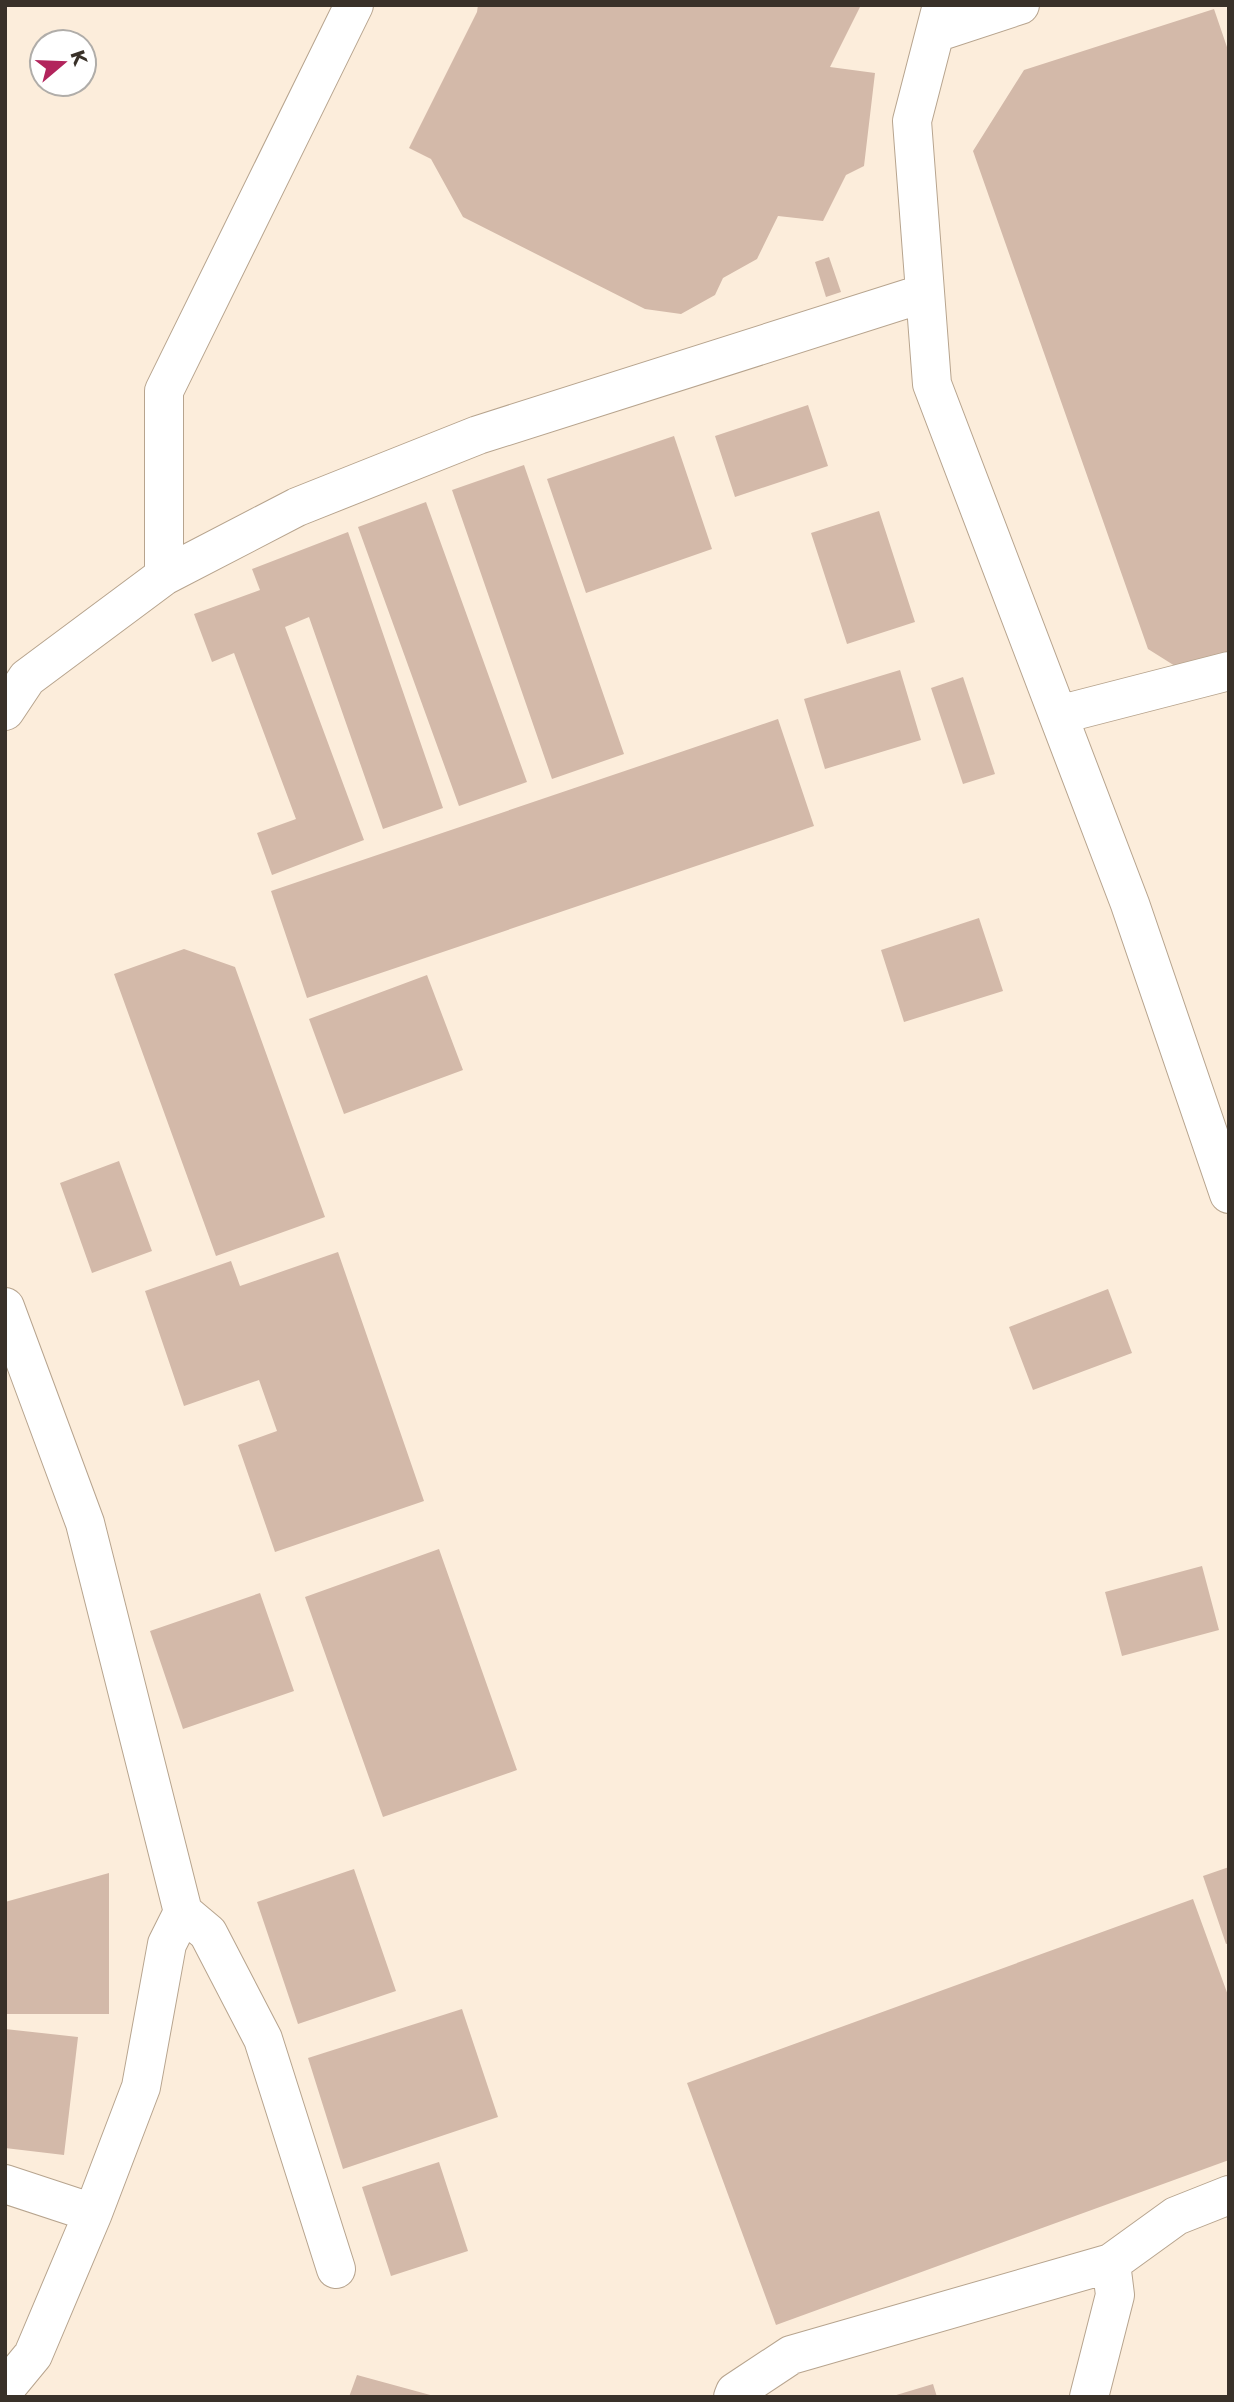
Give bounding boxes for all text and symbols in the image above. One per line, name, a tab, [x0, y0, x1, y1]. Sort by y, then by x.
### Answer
north arrow	[28, 28, 98, 98]
text: K	[66, 47, 92, 69]

